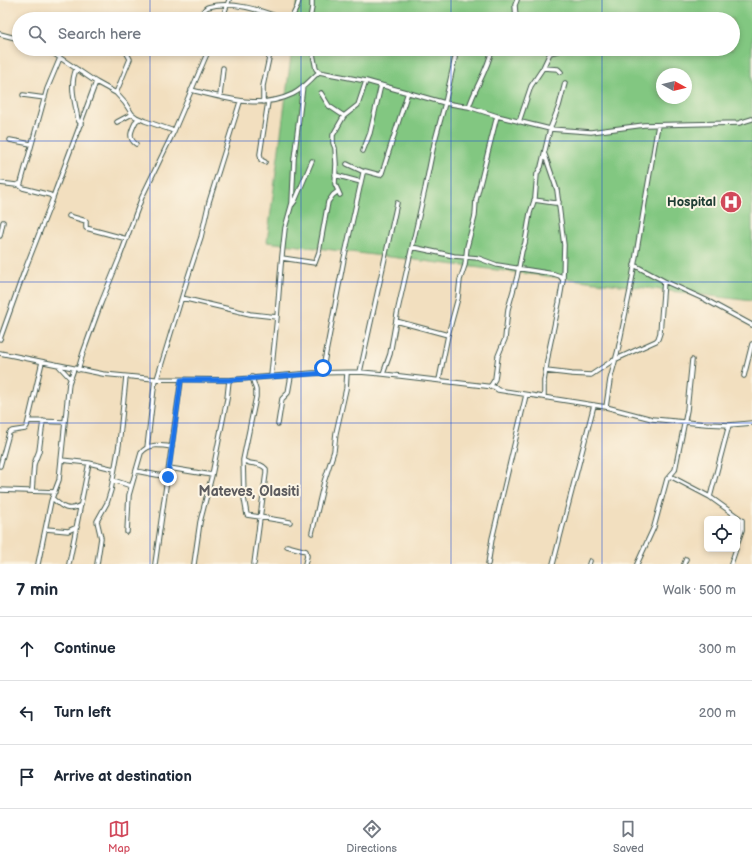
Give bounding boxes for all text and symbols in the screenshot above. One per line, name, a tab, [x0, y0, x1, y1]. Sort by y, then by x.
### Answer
search box	[12, 12, 740, 56]
icon: search	[26, 23, 48, 45]
text: Search here	[58, 25, 141, 44]
north arrow	[656, 68, 692, 104]
hospital icon: Hospital	[718, 189, 744, 215]
place label: Hospital	[667, 194, 716, 210]
route start	[314, 359, 332, 377]
route end	[159, 468, 177, 486]
district label: Mateves, Olasiti	[199, 483, 299, 500]
map controls	[704, 516, 740, 552]
button: locate	[704, 516, 740, 552]
text: 7 min	[16, 580, 58, 600]
text: Walk · 500 m	[663, 582, 736, 598]
icon: ahead	[16, 638, 38, 660]
text: Continue	[54, 639, 116, 658]
text: 300 m	[698, 641, 736, 657]
icon: left	[16, 702, 38, 724]
text: Turn left	[54, 703, 111, 722]
text: 200 m	[699, 705, 736, 721]
icon: arrive	[16, 766, 38, 788]
text: Arrive at destination	[54, 767, 192, 786]
tab: Map	[108, 818, 130, 855]
tab: Directions	[346, 818, 397, 855]
tab: Saved	[613, 818, 644, 855]

